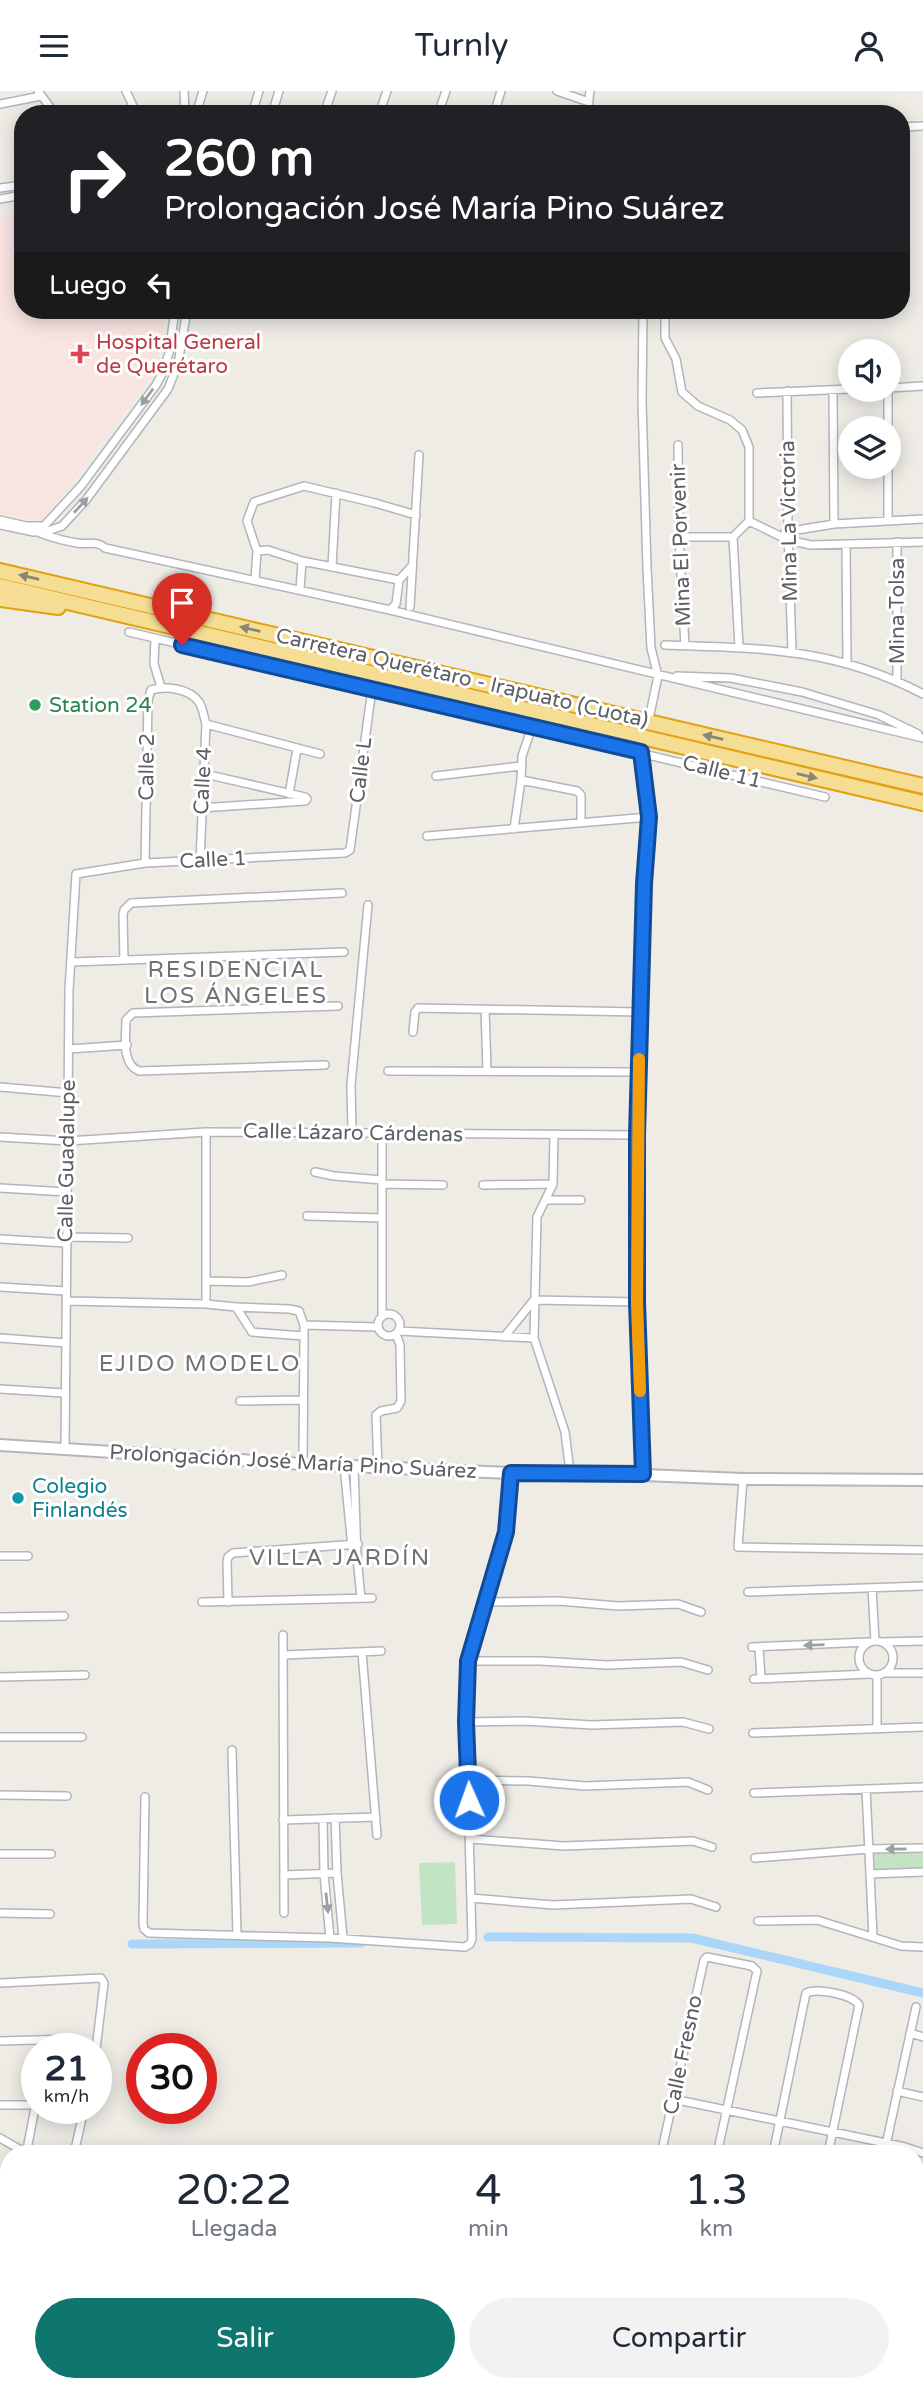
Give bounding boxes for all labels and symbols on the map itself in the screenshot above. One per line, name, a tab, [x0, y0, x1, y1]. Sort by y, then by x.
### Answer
place label: Hospital General de Querétaro	[96, 330, 261, 379]
marker: Hospital General de Querétaro	[70, 344, 90, 364]
one-way arrow	[140, 387, 155, 405]
street label: Mina La Victoria	[775, 440, 803, 602]
street label: Mina El Porvenir	[666, 463, 696, 627]
one-way arrow	[73, 496, 89, 514]
street label: Mina Tolsa	[885, 558, 910, 664]
one-way arrow	[18, 571, 40, 582]
pin	[152, 573, 212, 645]
one-way arrow	[239, 623, 261, 634]
street label: Carretera Querétaro - Irapuato (Cuota)	[273, 623, 651, 733]
place label: Station 24	[49, 693, 152, 718]
marker: Station 24	[27, 697, 43, 713]
one-way arrow	[702, 731, 724, 742]
street label: Calle 2	[134, 733, 160, 801]
street label: Calle L	[345, 736, 377, 804]
street label: Calle 4	[189, 747, 217, 815]
street label: Calle 11	[680, 750, 764, 794]
one-way arrow	[796, 771, 818, 782]
street label: Calle 1	[179, 846, 247, 874]
district label: RESIDENCIAL LOS ÁNGELES	[144, 956, 328, 1010]
street label: Calle Guadalupe	[53, 1079, 81, 1243]
street label: Calle Lázaro Cárdenas	[243, 1119, 463, 1147]
district label: EJIDO MODELO	[99, 1350, 301, 1378]
street label: Prolongación José María Pino Suárez	[109, 1440, 477, 1484]
place label: Colegio Finlandés	[32, 1474, 128, 1523]
marker: Colegio Finlandés	[10, 1490, 26, 1506]
district label: VILLA JARDÍN	[249, 1544, 431, 1572]
one-way arrow	[802, 1639, 824, 1650]
position arrow	[432, 1763, 506, 1837]
one-way arrow	[885, 1843, 907, 1855]
one-way arrow	[321, 1892, 332, 1914]
street label: Calle Fresno	[658, 1993, 708, 2117]
speed limit sign: 30	[126, 2033, 217, 2124]

